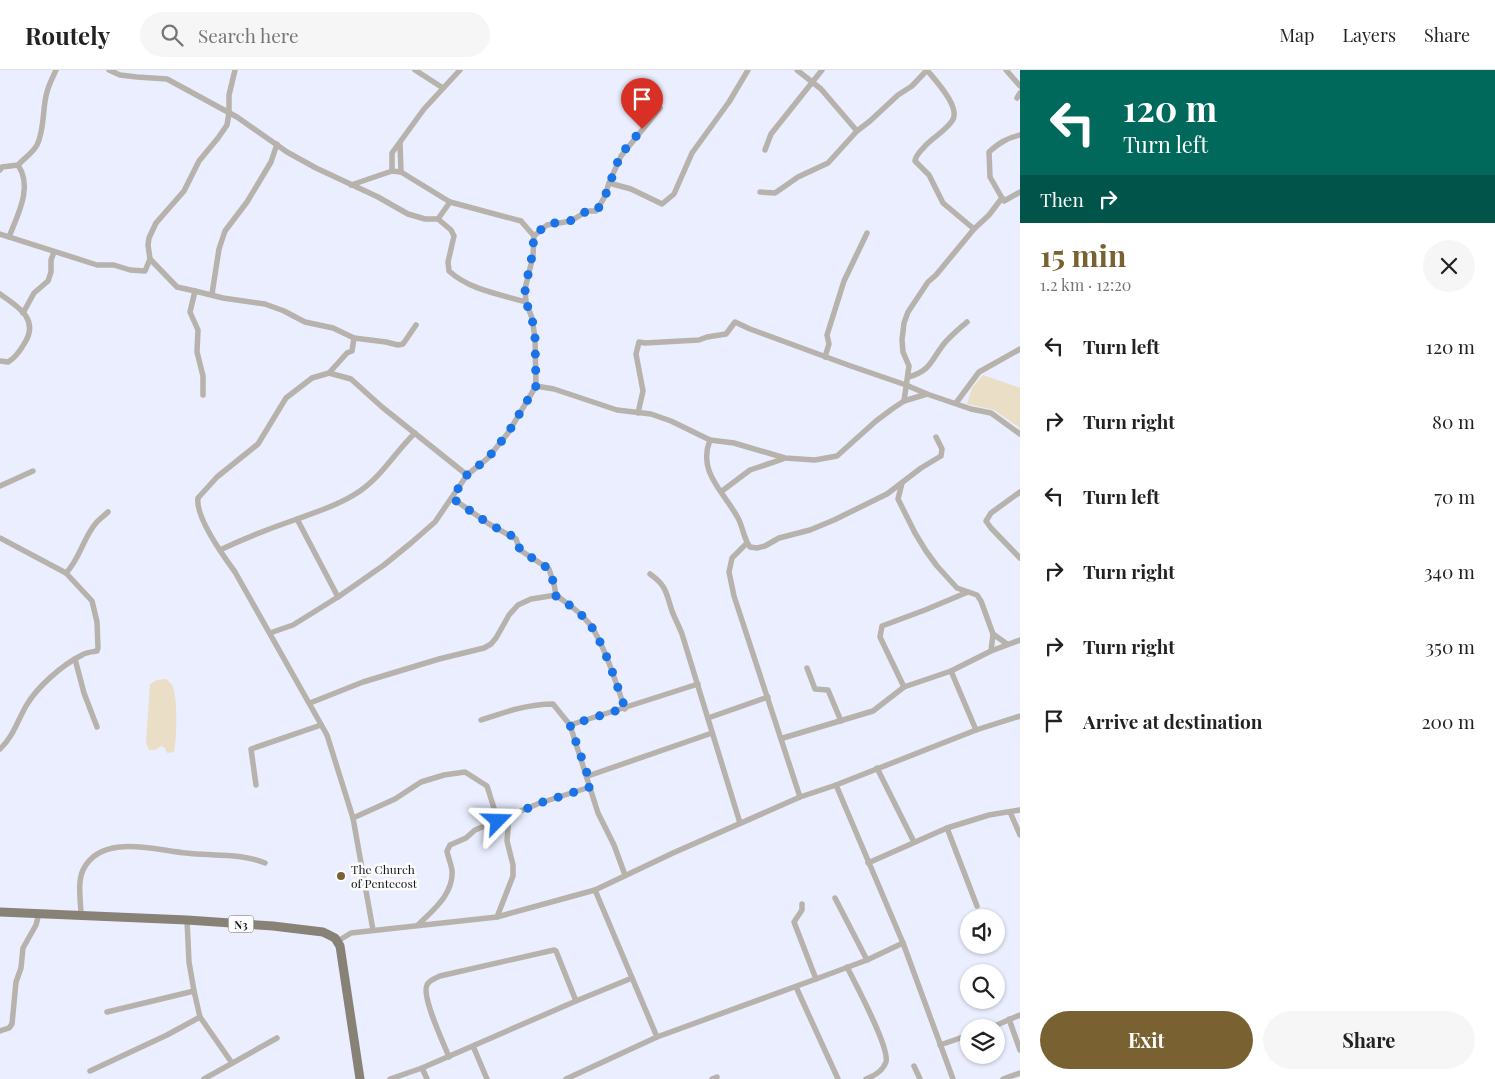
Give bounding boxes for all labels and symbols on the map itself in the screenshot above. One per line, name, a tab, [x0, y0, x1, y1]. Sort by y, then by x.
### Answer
pin	[621, 78, 663, 129]
position arrow	[471, 794, 523, 846]
place label: The Church of Pentecost	[351, 861, 418, 891]
marker: The Church of Pentecost	[335, 870, 347, 882]
road number: N3	[228, 916, 254, 932]

